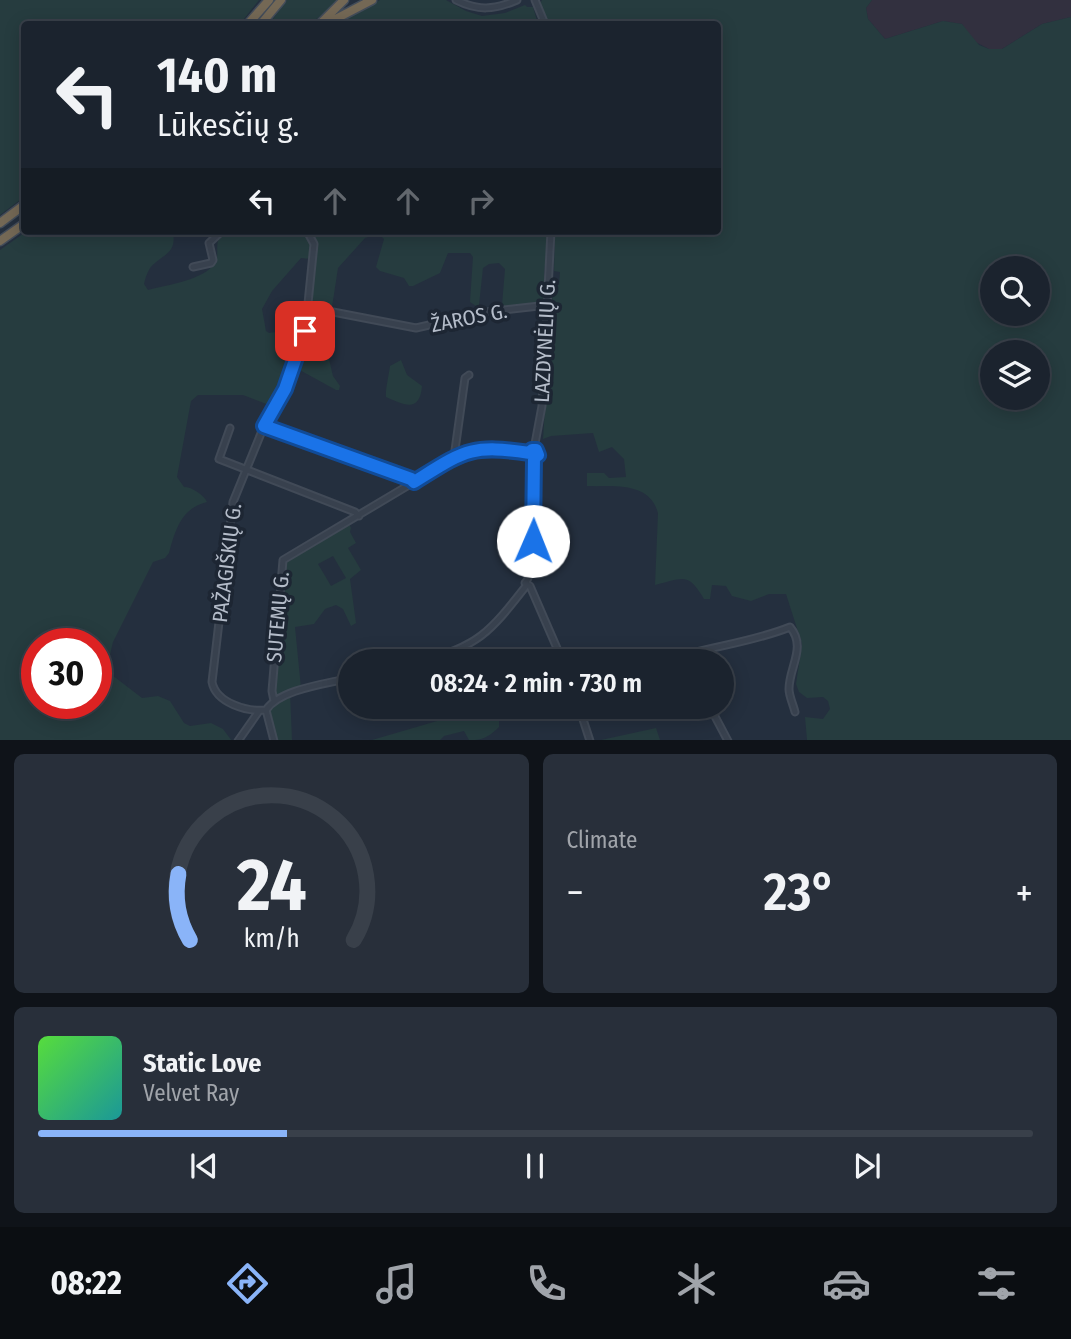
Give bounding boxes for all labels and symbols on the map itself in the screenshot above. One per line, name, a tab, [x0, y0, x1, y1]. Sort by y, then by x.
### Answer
street label: LAZDYNĖLIŲ G.	[529, 279, 561, 403]
street label: ŽAROS G.	[429, 298, 509, 338]
pin	[275, 301, 335, 361]
street label: PAŽAGIŠKIŲ G.	[207, 502, 247, 624]
position arrow	[496, 504, 570, 578]
street label: SUTEMŲ G.	[261, 571, 295, 663]
speed limit sign: 30	[21, 628, 112, 719]

